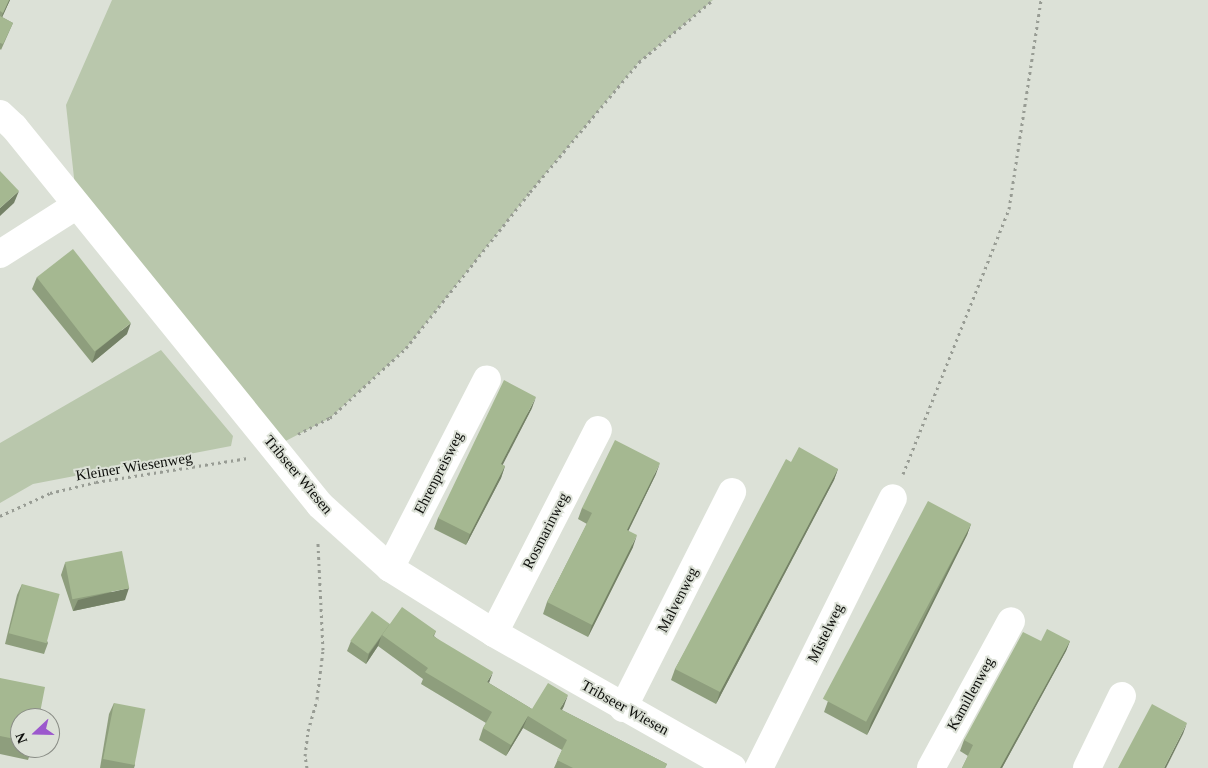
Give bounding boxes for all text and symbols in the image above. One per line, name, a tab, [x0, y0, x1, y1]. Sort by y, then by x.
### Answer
street label: Ehrenpreisweg	[411, 429, 467, 517]
street label: Tribseer Wiesen	[260, 432, 336, 518]
street label: Kleiner Wiesenweg	[74, 449, 194, 485]
street label: Rosmarinweg	[519, 490, 573, 572]
street label: Malvenweg	[654, 564, 702, 636]
street label: Mistelweg	[804, 601, 848, 665]
street label: Kamillenweg	[944, 654, 998, 734]
street label: Tribseer Wiesen	[578, 676, 672, 740]
north arrow	[10, 708, 60, 758]
text: N	[13, 731, 30, 746]

